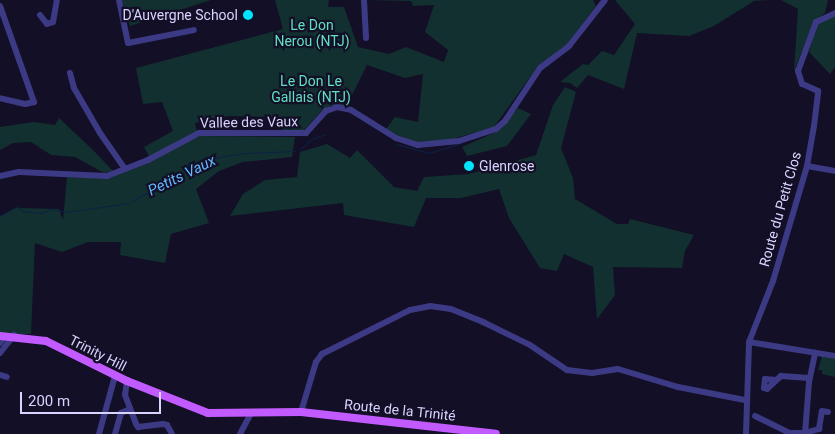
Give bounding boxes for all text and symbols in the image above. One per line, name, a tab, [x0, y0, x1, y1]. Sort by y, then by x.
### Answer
place label: D'Auvergne School	[122, 7, 238, 23]
marker: D'Auvergne School	[242, 9, 254, 21]
park label: Le Don Nerou (NTJ)	[274, 17, 350, 49]
park label: Le Don Le Gallais (NTJ)	[271, 73, 351, 105]
street label: Vallee des Vaux	[200, 113, 298, 131]
street label: Route du Petit Clos	[756, 150, 804, 268]
water label: Petits Vaux	[145, 152, 219, 200]
place label: Glenrose	[479, 158, 534, 174]
marker: Glenrose	[463, 160, 475, 172]
street label: Trinity Hill	[67, 331, 129, 375]
scale bar	[22, 382, 164, 414]
text: 200 m	[28, 392, 70, 410]
street label: Route de la Trinité	[343, 396, 457, 424]

